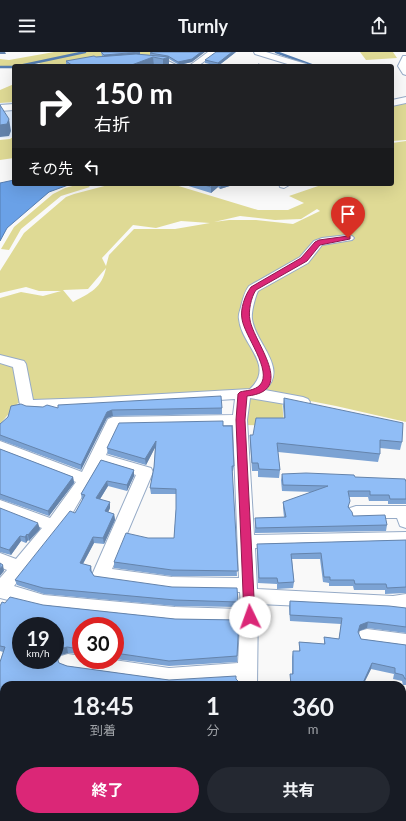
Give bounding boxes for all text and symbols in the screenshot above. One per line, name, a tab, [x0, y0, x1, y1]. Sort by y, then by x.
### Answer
icon: menu	[16, 15, 38, 37]
text: Turnly	[178, 15, 228, 37]
icon: share	[368, 15, 390, 37]
text: 150 m	[94, 76, 173, 110]
icon: right	[28, 80, 80, 132]
text: 右折	[94, 113, 130, 135]
icon: left	[81, 156, 103, 178]
text: その先	[28, 159, 73, 177]
pin	[331, 197, 365, 238]
icon: arrive	[337, 203, 359, 225]
position arrow	[229, 596, 271, 638]
speed limit sign: 30	[72, 617, 124, 669]
text: 19	[26, 626, 50, 650]
text: km/h	[26, 647, 50, 659]
text: 18:45	[72, 691, 134, 720]
text: 1	[206, 691, 220, 720]
text: 360	[292, 692, 334, 721]
text: m	[308, 721, 318, 737]
text: 到着	[90, 722, 116, 738]
text: 分	[207, 722, 220, 738]
button: 終了	[16, 767, 199, 813]
button: 共有	[207, 767, 390, 813]

